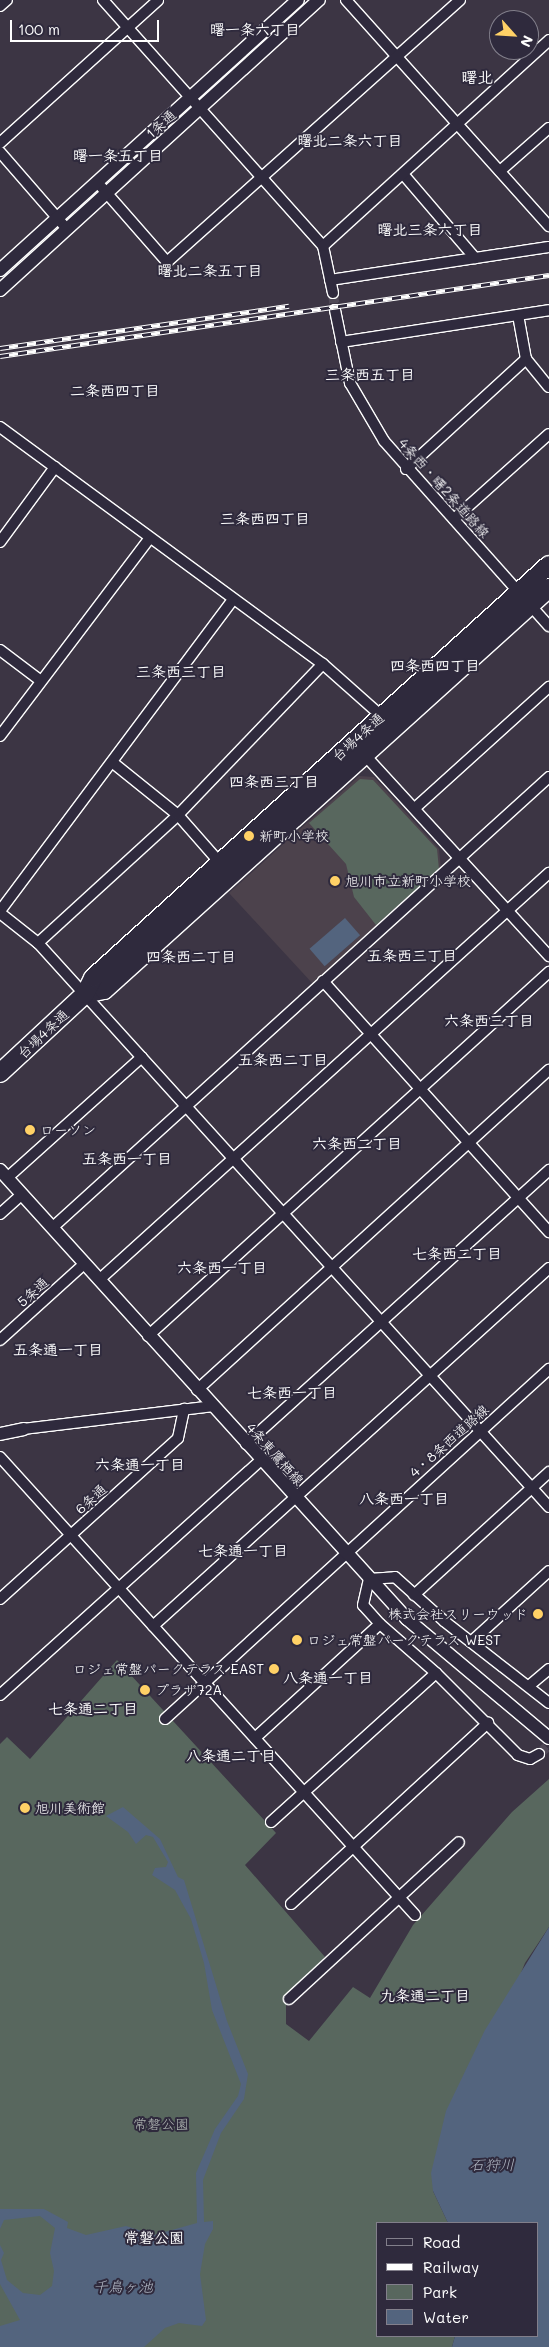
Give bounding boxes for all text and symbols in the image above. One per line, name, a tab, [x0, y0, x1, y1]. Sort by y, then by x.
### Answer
scale bar	[12, 10, 161, 42]
north arrow	[489, 10, 539, 60]
text: 100 m	[18, 19, 60, 39]
district label: 曙一条六丁目	[210, 21, 300, 39]
text: N	[516, 32, 538, 50]
district label: 曙北	[461, 67, 493, 87]
street label: 1条通	[143, 106, 179, 142]
district label: 曙北二条六丁目	[298, 132, 402, 150]
district label: 曙一条五丁目	[73, 147, 163, 165]
district label: 曙北三条六丁目	[378, 221, 482, 239]
district label: 曙北二条五丁目	[158, 262, 262, 280]
district label: 三条西五丁目	[325, 366, 415, 384]
district label: 二条西四丁目	[70, 382, 160, 400]
street label: 4条西・曙2条道路線	[395, 435, 493, 541]
district label: 三条西四丁目	[220, 510, 310, 528]
district label: 四条西四丁目	[390, 657, 480, 675]
district label: 三条西三丁目	[136, 663, 226, 681]
street label: 台場4条通	[329, 709, 387, 765]
district label: 四条西三丁目	[229, 773, 319, 791]
place label: 新町小学校	[259, 828, 329, 844]
marker: 新町小学校	[243, 830, 255, 842]
place label: 旭川市立新町小学校	[345, 873, 471, 889]
marker: 旭川市立新町小学校	[329, 875, 341, 887]
district label: 五条西三丁目	[367, 947, 457, 965]
district label: 四条西二丁目	[146, 948, 236, 966]
street label: 台場4条通	[14, 1006, 72, 1062]
district label: 六条西三丁目	[444, 1012, 534, 1030]
district label: 五条西二丁目	[238, 1051, 328, 1069]
place label: ローソン	[40, 1122, 96, 1138]
marker: ローソン	[24, 1124, 36, 1136]
district label: 六条西二丁目	[312, 1135, 402, 1153]
district label: 五条西一丁目	[82, 1150, 172, 1168]
district label: 七条西二丁目	[412, 1245, 502, 1263]
district label: 六条西一丁目	[177, 1259, 267, 1277]
street label: 5条通	[14, 1274, 52, 1310]
district label: 五条通一丁目	[13, 1341, 103, 1359]
district label: 七条西一丁目	[247, 1384, 337, 1402]
street label: 4・8条西道路線	[406, 1401, 492, 1481]
street label: 4条東鷹栖線	[243, 1419, 307, 1489]
district label: 六条通一丁目	[95, 1456, 185, 1474]
street label: 6条通	[72, 1481, 110, 1517]
district label: 八条西一丁目	[359, 1490, 449, 1508]
district label: 七条通一丁目	[198, 1542, 288, 1560]
place label: 株式会社スリーウッド	[388, 1606, 528, 1622]
marker: 株式会社スリーウッド	[532, 1608, 544, 1620]
place label: ロジェ常盤パークテラス WEST	[307, 1632, 501, 1648]
marker: ロジェ常盤パークテラス WEST	[291, 1634, 303, 1646]
place label: ロジェ常盤パークテラス EAST	[72, 1661, 264, 1677]
marker: ロジェ常盤パークテラス EAST	[268, 1663, 280, 1675]
district label: 八条通一丁目	[283, 1669, 373, 1687]
place label: プラザ72A	[155, 1682, 222, 1698]
marker: プラザ72A	[139, 1684, 151, 1696]
district label: 七条通二丁目	[48, 1700, 138, 1718]
district label: 八条通二丁目	[186, 1747, 276, 1765]
place label: 旭川美術館	[35, 1800, 105, 1816]
marker: 旭川美術館	[19, 1802, 31, 1814]
district label: 九条通二丁目	[380, 1987, 470, 2005]
park label: 常磐公園	[133, 2116, 189, 2132]
water label: 石狩川	[470, 2156, 514, 2174]
legend	[376, 2222, 539, 2337]
district label: 常磐公園	[124, 2229, 184, 2247]
text: Road	[423, 2232, 460, 2252]
text: Railway	[423, 2257, 479, 2277]
water label: 千鳥ヶ池	[93, 2278, 153, 2296]
text: Park	[423, 2282, 457, 2302]
text: Water	[423, 2307, 469, 2327]

